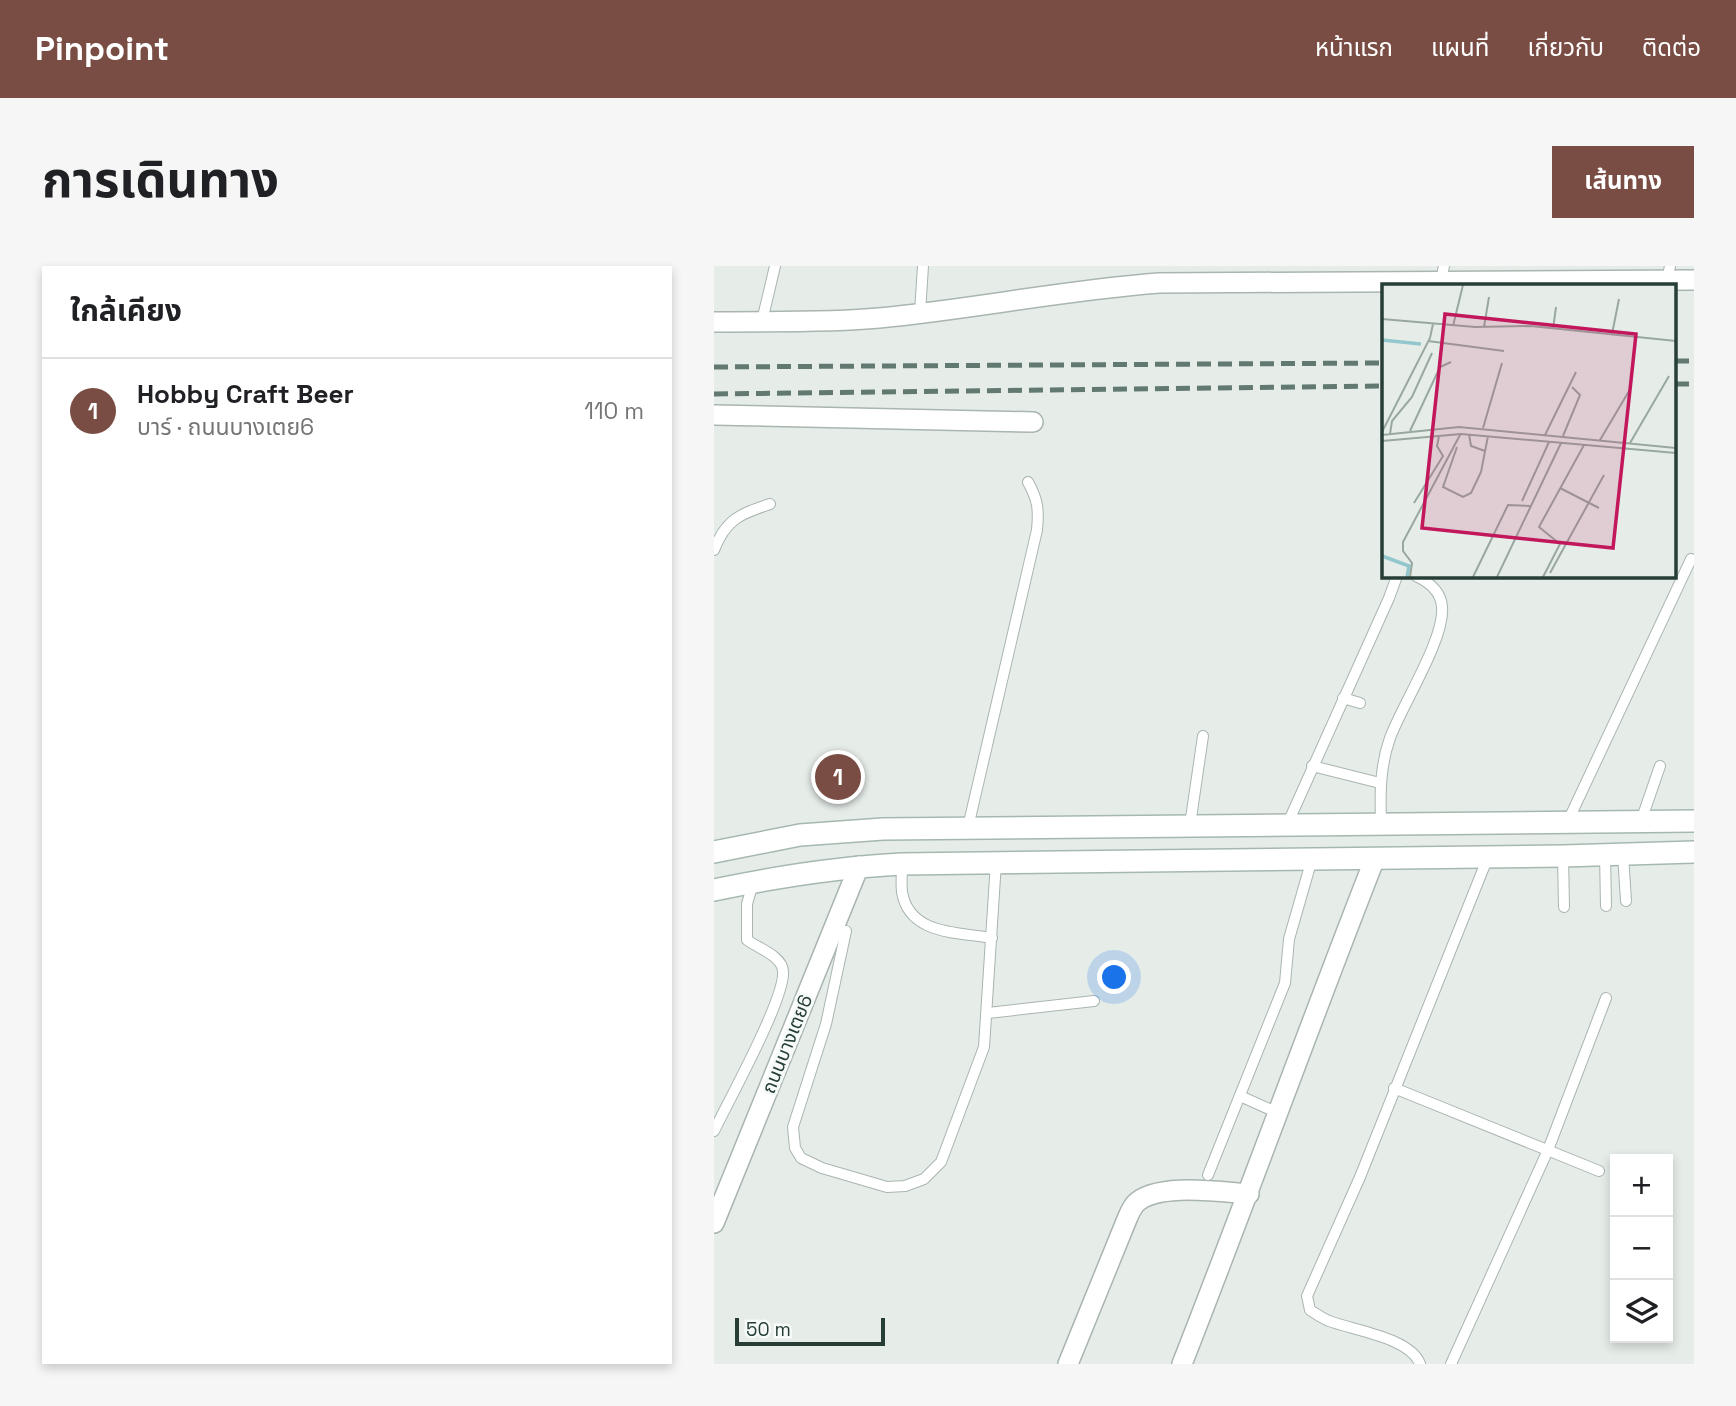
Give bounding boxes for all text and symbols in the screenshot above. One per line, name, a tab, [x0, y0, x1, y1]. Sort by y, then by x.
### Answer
text: Pinpoint	[35, 28, 169, 70]
text: หน้าแรก	[1315, 32, 1393, 63]
text: แผนที่	[1431, 32, 1489, 63]
text: เกี่ยวกับ	[1527, 32, 1604, 63]
text: ติดต่อ	[1642, 32, 1701, 63]
button: เส้นทาง	[1552, 146, 1694, 218]
text: การเดินทาง	[42, 149, 279, 211]
inset map	[1382, 284, 1676, 578]
text: ใกล้เคียง	[70, 291, 182, 330]
text: Hobby Craft Beer	[137, 377, 354, 411]
text: 1	[88, 396, 98, 426]
text: 110 m	[584, 396, 644, 426]
text: บาร์ · ถนนบางเตย6	[137, 412, 314, 442]
pin: 1	[815, 751, 861, 803]
your location	[1097, 960, 1131, 994]
street label: ถนนบางเตย6	[756, 991, 818, 1097]
map controls	[1610, 1154, 1673, 1343]
button: +	[1610, 1154, 1673, 1217]
button: −	[1610, 1217, 1673, 1280]
button: layers	[1610, 1280, 1673, 1343]
scale bar	[735, 1315, 886, 1347]
text: 50 m	[746, 1317, 791, 1342]

